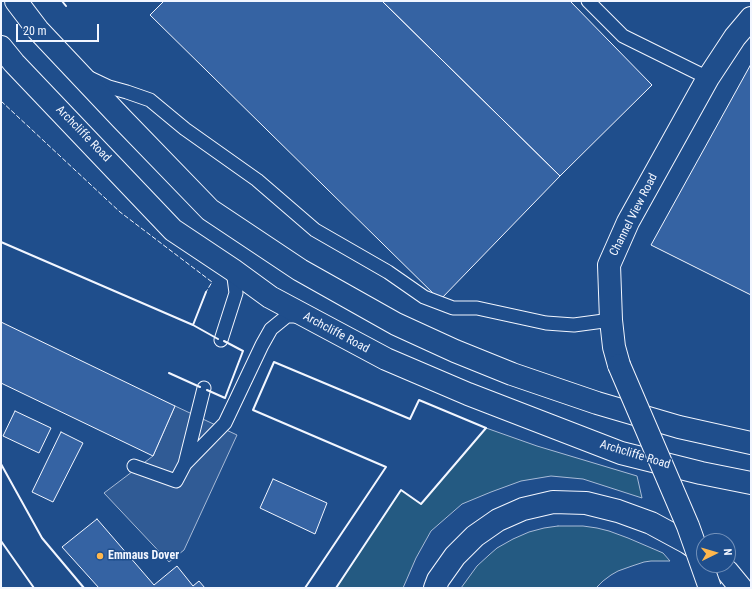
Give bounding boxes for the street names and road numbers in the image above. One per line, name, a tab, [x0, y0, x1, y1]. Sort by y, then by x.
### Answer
street label: Archcliffe Road	[53, 103, 113, 165]
street label: Channel View Road	[607, 171, 661, 259]
street label: Archcliffe Road	[300, 310, 372, 356]
street label: Archcliffe Road	[598, 437, 672, 473]

